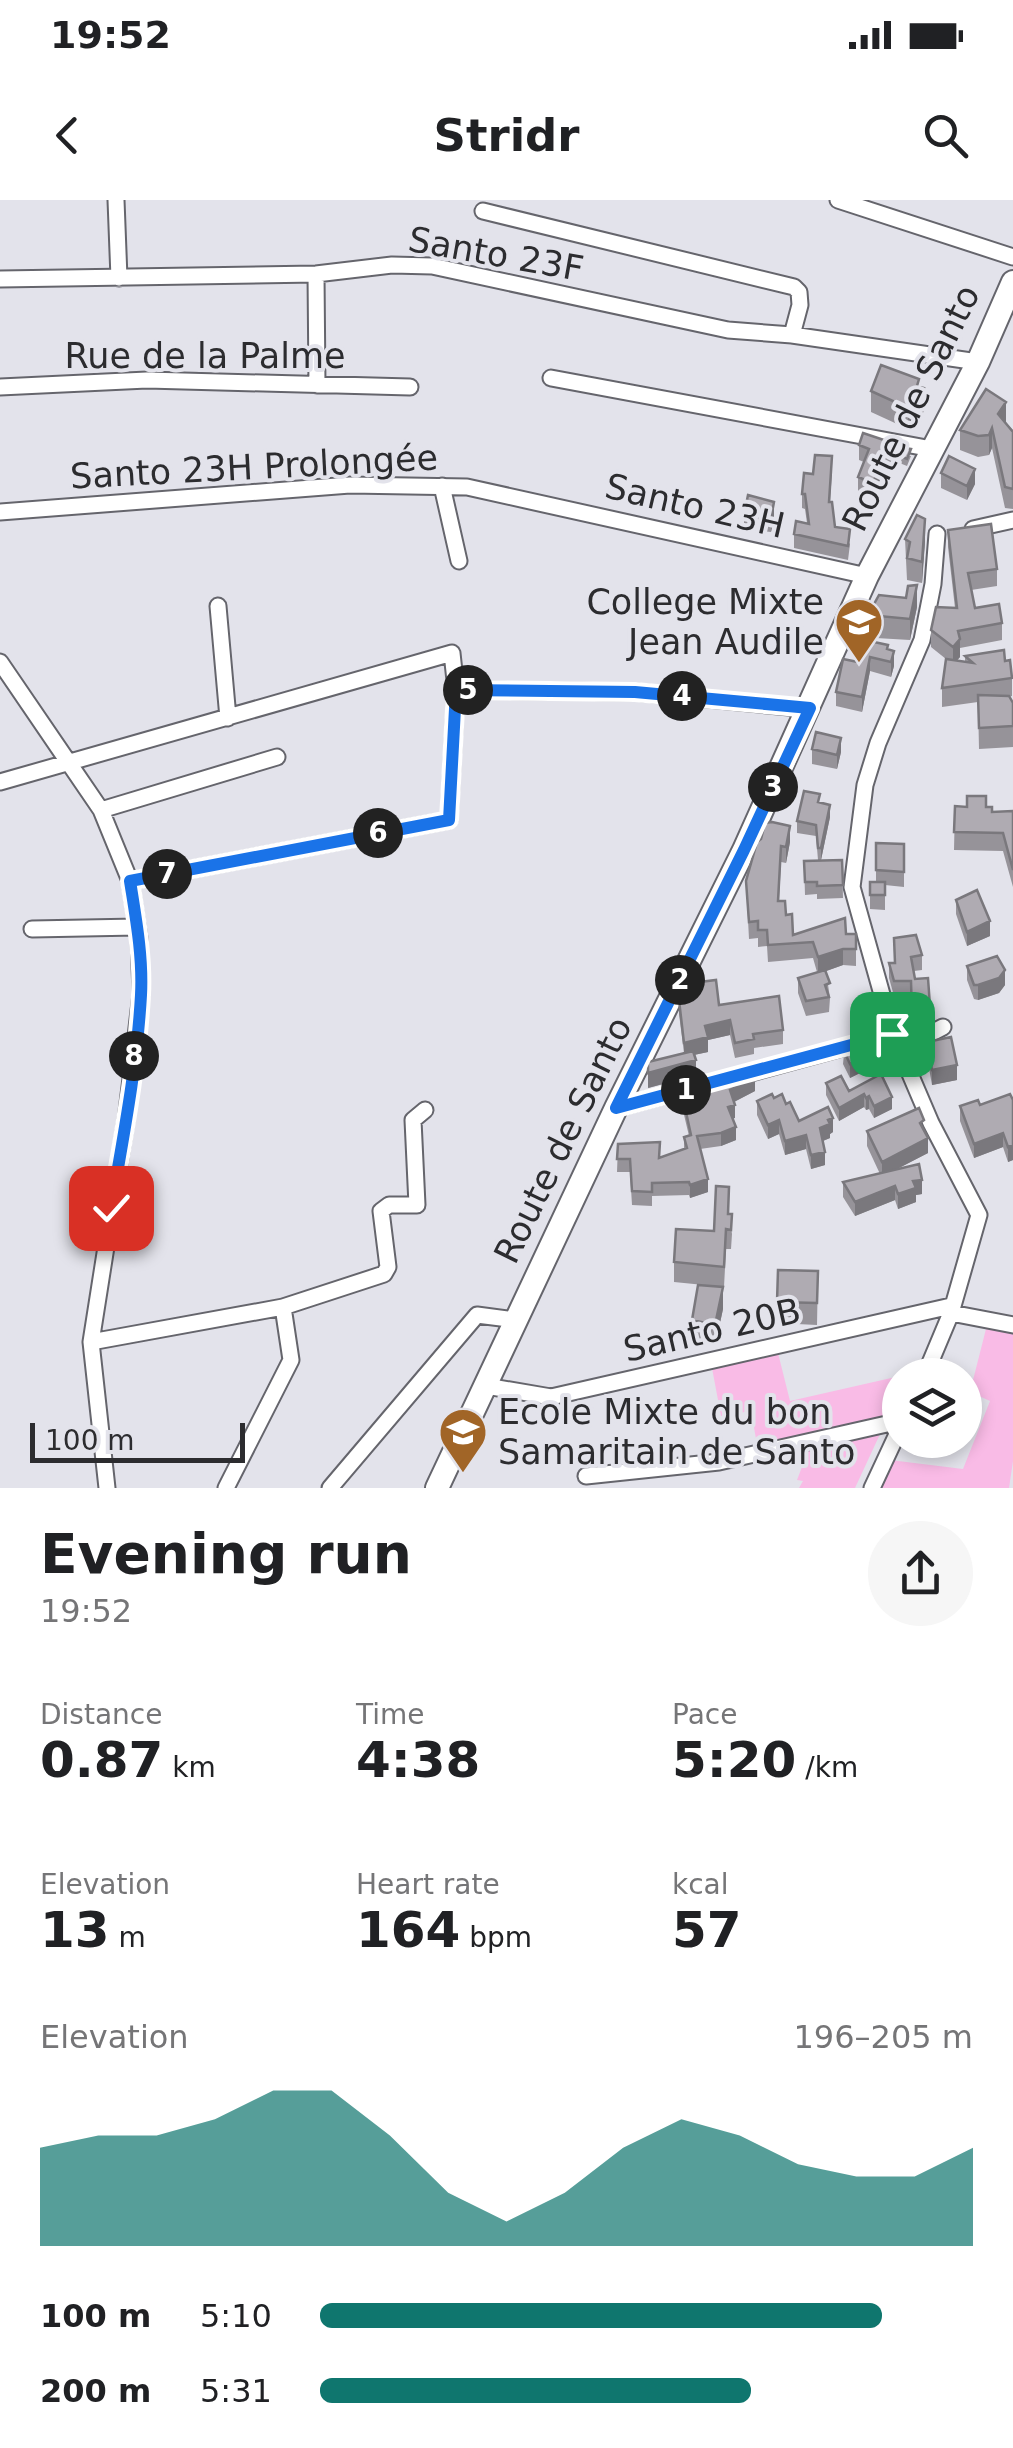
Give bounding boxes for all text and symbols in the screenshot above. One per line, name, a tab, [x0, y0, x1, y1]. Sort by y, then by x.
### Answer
text: 19:52	[50, 13, 171, 57]
icon: back	[40, 108, 95, 163]
icon: search	[918, 108, 973, 163]
text: Stridr	[434, 109, 579, 162]
street label: Santo 23F	[405, 219, 587, 289]
street label: Route de Santo	[834, 279, 988, 537]
street label: Rue de la Palme	[64, 336, 346, 376]
street label: Santo 23H Prolongée	[69, 437, 439, 497]
street label: Santo 23H	[601, 466, 789, 546]
place label: College Mixte Jean Audile	[586, 582, 824, 662]
school or university icon: College Mixte Jean Audile	[833, 596, 885, 664]
pin: 5	[443, 665, 493, 715]
pin: 4	[657, 671, 707, 721]
text: 5	[458, 673, 478, 706]
text: 4	[672, 679, 692, 712]
pin: 3	[748, 762, 798, 812]
text: 3	[763, 770, 783, 803]
pin: 6	[353, 808, 403, 858]
text: 6	[368, 816, 388, 849]
pin: 7	[142, 849, 192, 899]
text: 7	[157, 857, 177, 890]
pin: 2	[655, 955, 705, 1005]
text: 2	[670, 963, 690, 996]
pin	[850, 992, 935, 1077]
icon: arrive	[865, 1007, 920, 1062]
street label: Route de Santo	[486, 1011, 640, 1269]
pin: 8	[109, 1031, 159, 1081]
text: 8	[124, 1039, 144, 1072]
pin: 1	[661, 1065, 711, 1115]
text: 1	[676, 1073, 696, 1106]
pin	[69, 1166, 154, 1251]
icon: check	[84, 1181, 139, 1236]
street label: Santo 20B	[619, 1290, 805, 1370]
map controls	[882, 1358, 982, 1458]
button: layers	[882, 1358, 982, 1458]
place label: Ecole Mixte du bon Samaritain de Santo	[498, 1392, 855, 1472]
school or university icon: Ecole Mixte du bon Samaritain de Santo	[437, 1406, 489, 1474]
scale bar	[30, 1418, 245, 1462]
text: 100 m	[45, 1424, 135, 1457]
button: share	[868, 1521, 973, 1626]
text: Evening run	[40, 1522, 412, 1586]
text: 19:52	[40, 1592, 132, 1630]
text: Distance	[40, 1698, 162, 1731]
text: Time	[356, 1698, 425, 1731]
text: Pace	[672, 1698, 737, 1731]
text: 0.87	[40, 1731, 163, 1789]
text: 4:38	[356, 1731, 480, 1789]
text: 5:20	[672, 1731, 796, 1789]
text: km	[163, 1751, 216, 1784]
text: /km	[796, 1751, 858, 1784]
text: Elevation	[40, 1868, 170, 1901]
text: Heart rate	[356, 1868, 500, 1901]
text: kcal	[672, 1868, 729, 1901]
text: 13	[40, 1901, 110, 1959]
text: 164	[356, 1901, 460, 1959]
text: 57	[672, 1901, 742, 1959]
text: m	[110, 1921, 146, 1954]
text: bpm	[460, 1921, 532, 1954]
text: Elevation	[40, 2018, 189, 2056]
text: 196–205 m	[794, 2018, 973, 2056]
text: 100 m	[40, 2297, 151, 2335]
text: 5:10	[200, 2297, 272, 2335]
text: 200 m	[40, 2372, 151, 2410]
text: 5:31	[200, 2372, 272, 2410]

